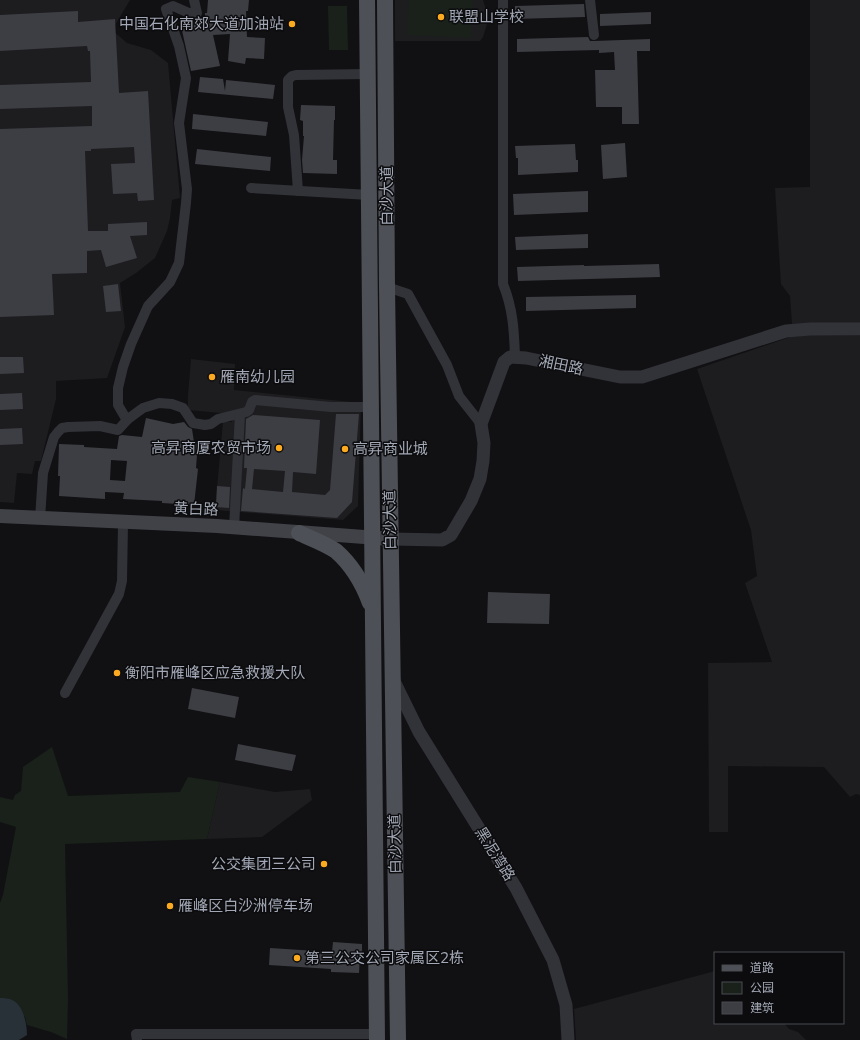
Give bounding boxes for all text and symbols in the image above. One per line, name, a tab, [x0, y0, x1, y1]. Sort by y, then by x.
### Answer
place label: 联盟山学校	[449, 7, 524, 26]
marker: 联盟山学校	[436, 12, 446, 22]
place label: 中国石化南郊大道加油站	[119, 14, 284, 33]
marker: 中国石化南郊大道加油站	[287, 19, 297, 29]
street label: 白沙大道	[377, 166, 396, 226]
street label: 湘田路	[537, 351, 585, 378]
place label: 雁南幼儿园	[220, 367, 295, 386]
marker: 雁南幼儿园	[207, 372, 217, 382]
place label: 高昇商厦农贸市场	[151, 438, 271, 457]
place label: 高昇商业城	[353, 439, 428, 458]
marker: 高昇商厦农贸市场	[274, 443, 284, 453]
marker: 高昇商业城	[340, 444, 350, 454]
street label: 白沙大道	[379, 490, 400, 550]
street label: 黄白路	[173, 498, 219, 519]
place label: 衡阳市雁峰区应急救援大队	[125, 663, 305, 682]
marker: 衡阳市雁峰区应急救援大队	[112, 668, 122, 678]
street label: 白沙大道	[384, 814, 405, 874]
street label: 黑泥湾路	[471, 823, 519, 884]
place label: 公交集团三公司	[211, 854, 316, 873]
marker: 公交集团三公司	[319, 859, 329, 869]
place label: 雁峰区白沙洲停车场	[178, 896, 313, 915]
marker: 雁峰区白沙洲停车场	[165, 901, 175, 911]
place label: 第三公交公司家属区2栋	[305, 948, 464, 967]
legend	[714, 952, 844, 1024]
marker: 第三公交公司家属区2栋	[292, 953, 302, 963]
text: 道路	[750, 960, 774, 975]
text: 公园	[750, 980, 774, 995]
text: 建筑	[750, 1000, 774, 1015]

